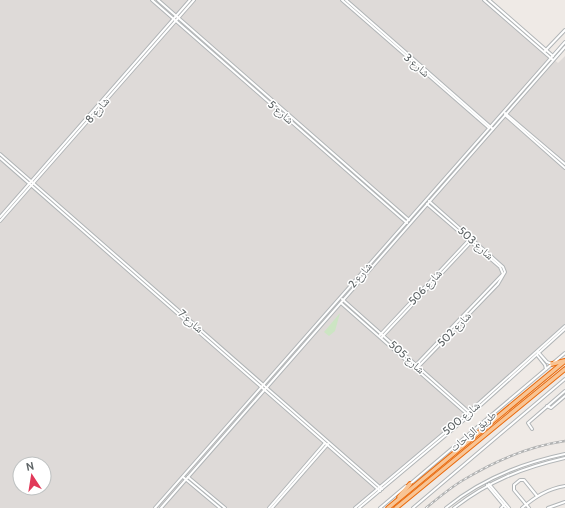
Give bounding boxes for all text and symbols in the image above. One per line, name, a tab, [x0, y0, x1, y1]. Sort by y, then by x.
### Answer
street label: شارع 3	[401, 50, 433, 80]
street label: شارع 8	[82, 94, 112, 126]
street label: شارع 5	[265, 97, 297, 127]
street label: شارع 503	[455, 223, 497, 263]
street label: شارع 2	[345, 259, 375, 291]
street label: شارع 506	[405, 266, 445, 308]
street label: شارع 7	[175, 306, 207, 336]
street label: شارع 502	[434, 309, 474, 349]
street label: شارع 505	[386, 337, 428, 377]
street label: شارع 500	[439, 398, 483, 438]
street label: طريق الواحات	[447, 408, 499, 454]
north arrow	[12, 456, 52, 496]
text: N	[25, 459, 35, 474]

